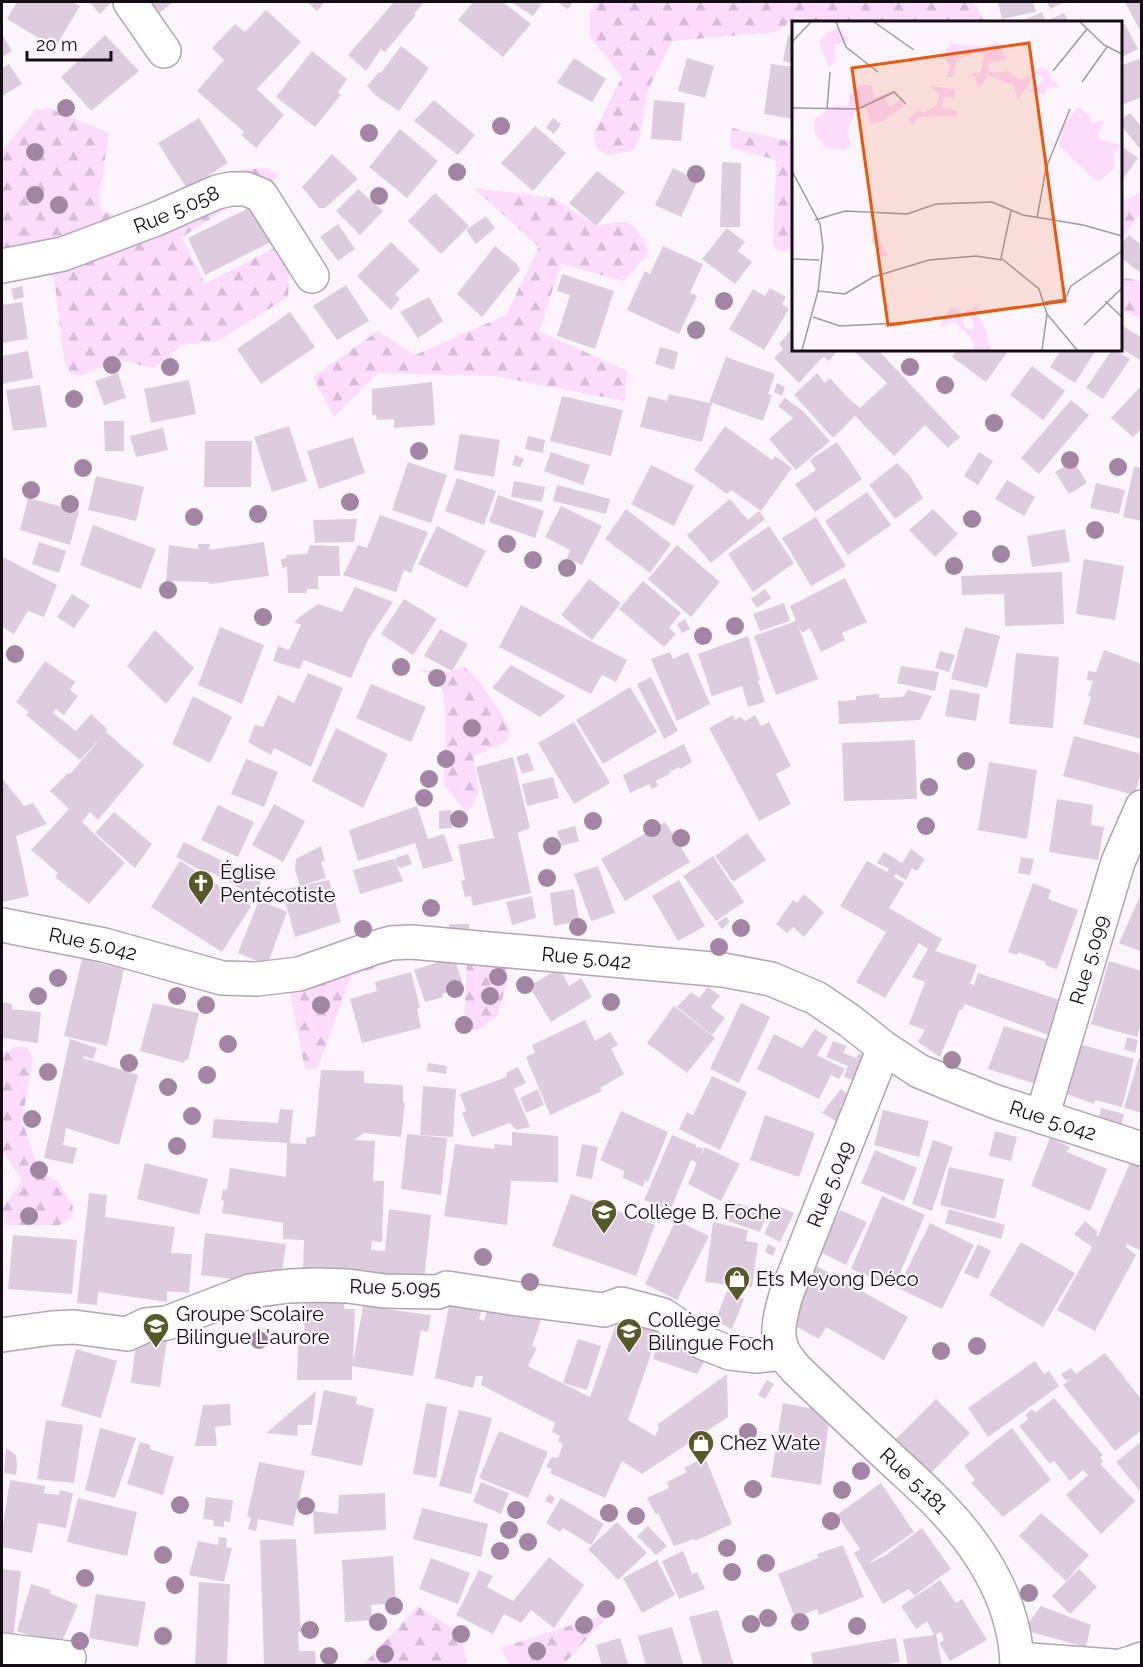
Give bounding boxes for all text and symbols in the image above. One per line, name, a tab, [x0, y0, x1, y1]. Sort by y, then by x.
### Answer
inset map	[792, 21, 1122, 351]
scale bar	[27, 24, 111, 62]
text: 20 m	[36, 34, 78, 55]
street label: Rue 5.058	[130, 180, 223, 238]
place label: Église Pentécotiste	[220, 860, 336, 907]
church icon: Église Pentécotiste	[186, 868, 216, 906]
street label: Rue 5.099	[1064, 912, 1113, 1007]
street label: Rue 5.042	[47, 922, 140, 966]
street label: Rue 5.042	[541, 942, 632, 974]
street label: Rue 5.042	[1006, 1095, 1099, 1146]
street label: Rue 5.049	[802, 1137, 858, 1231]
school or university icon: Collège B. Foche	[589, 1197, 619, 1235]
place label: Collège B. Foche	[624, 1200, 781, 1224]
shop icon: Ets Meyong Déco	[722, 1264, 752, 1302]
place label: Ets Meyong Déco	[756, 1267, 919, 1291]
street label: Rue 5.095	[349, 1274, 441, 1300]
place label: Groupe Scolaire Bilingue L'aurore	[176, 1302, 330, 1349]
place label: Collège Bilingue Foch	[648, 1308, 774, 1355]
school or university icon: Groupe Scolaire Bilingue L'aurore	[141, 1311, 171, 1349]
school or university icon: Collège Bilingue Foch	[614, 1316, 644, 1354]
shop icon: Chez Wate	[686, 1428, 716, 1466]
place label: Chez Wate	[720, 1431, 820, 1455]
street label: Rue 5.181	[875, 1443, 954, 1519]

